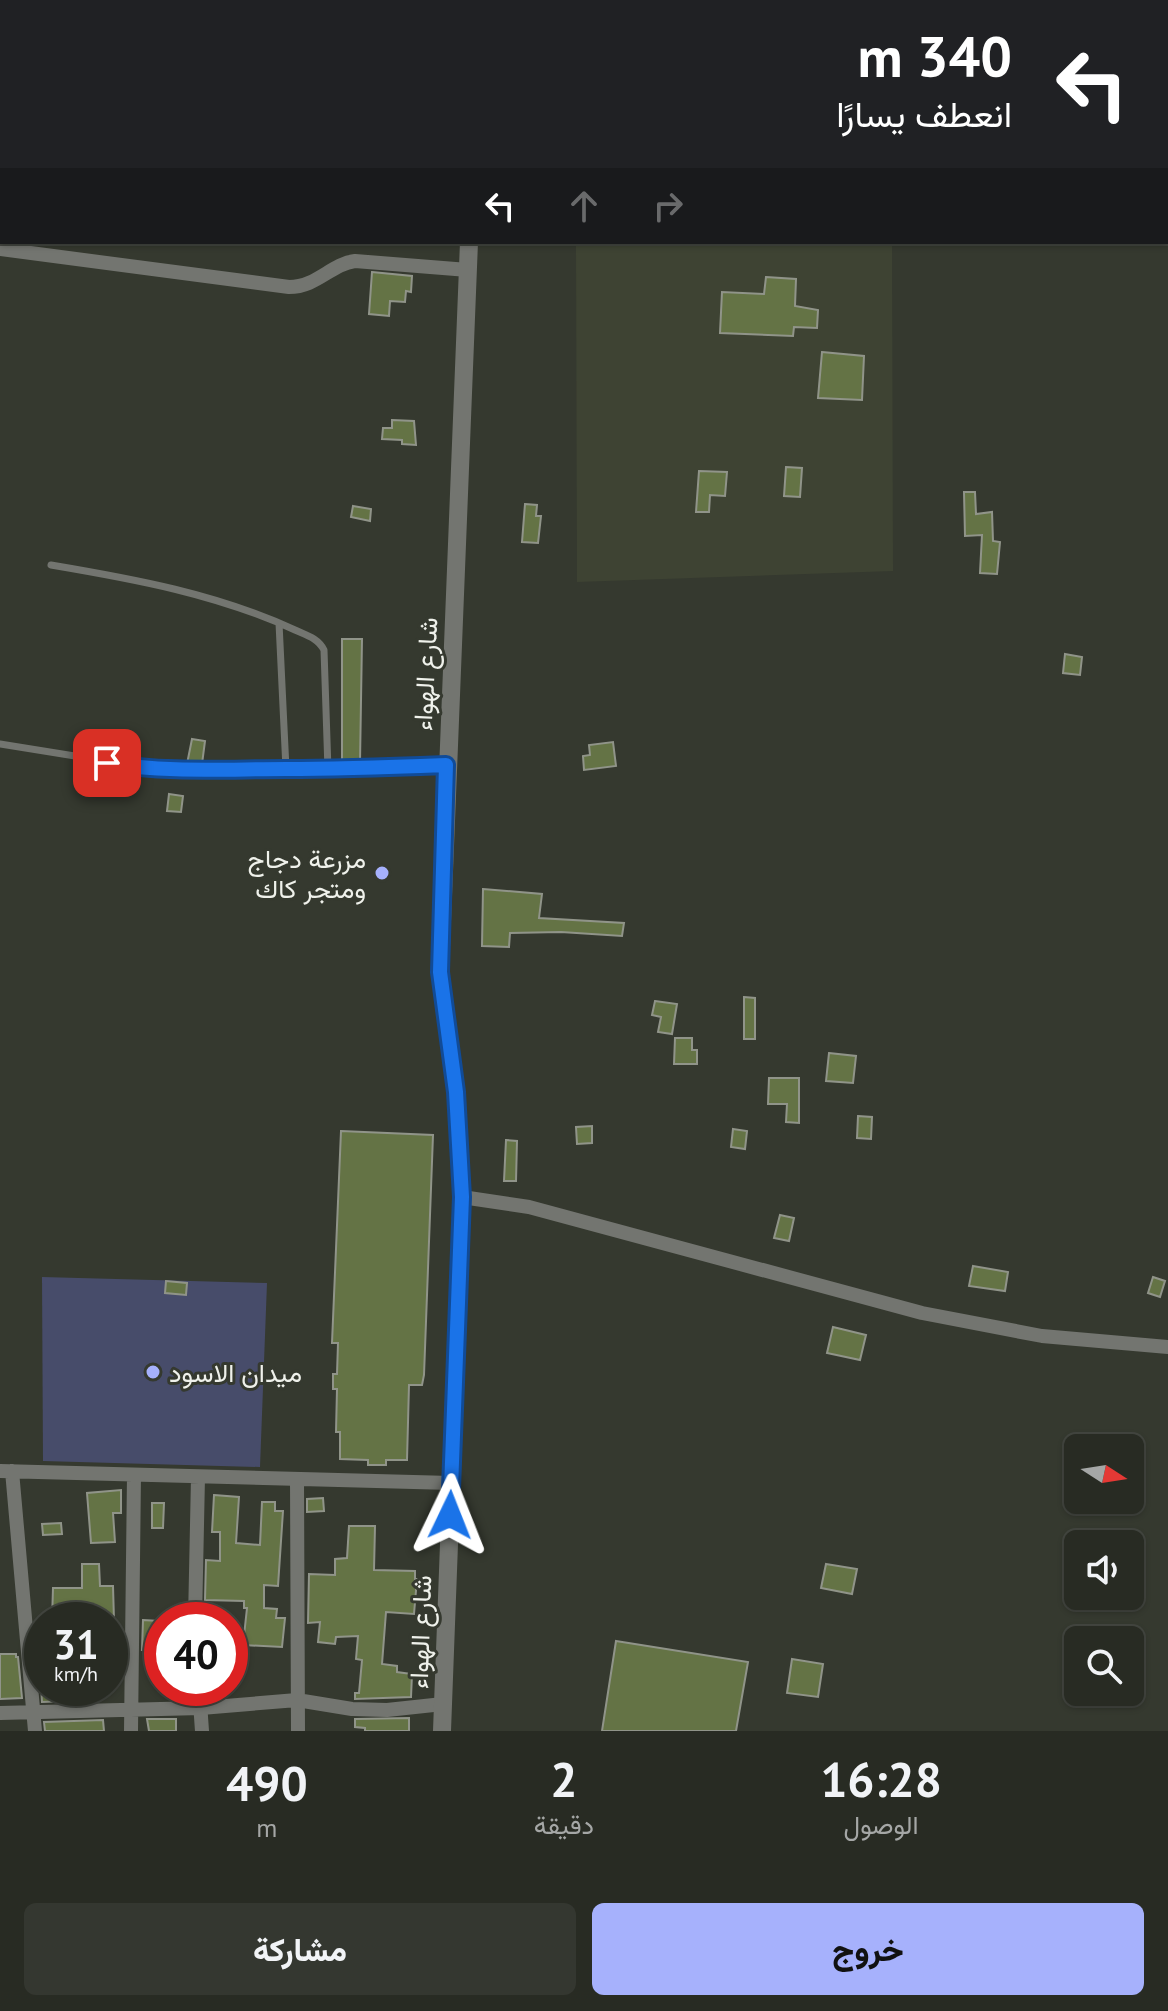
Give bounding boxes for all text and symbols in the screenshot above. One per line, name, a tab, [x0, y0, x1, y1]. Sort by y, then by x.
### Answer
text: 340 m	[857, 20, 1012, 92]
icon: left	[1040, 32, 1144, 136]
text: انعطف يسارًا	[836, 90, 1012, 137]
icon: left	[478, 184, 522, 228]
icon: ahead	[562, 184, 606, 228]
icon: right	[646, 184, 690, 228]
street label: شارع الهواء	[406, 616, 446, 732]
pin	[73, 729, 141, 797]
icon: arrive	[85, 741, 129, 785]
place label: مزرعة دجاج ومتجر كاك	[248, 842, 366, 905]
marker: مزرعة دجاج ومتجر كاك	[373, 864, 391, 882]
place label: ميدان الاسود	[169, 1356, 302, 1389]
marker: ميدان الاسود	[144, 1363, 162, 1381]
north arrow	[1064, 1434, 1144, 1514]
map controls	[1064, 1434, 1144, 1706]
position arrow	[408, 1473, 492, 1557]
button: sound	[1064, 1530, 1144, 1610]
street label: شارع الهواء	[402, 1575, 440, 1690]
speed limit sign: 40	[144, 1602, 248, 1706]
text: 31	[53, 1618, 99, 1670]
button: search	[1064, 1626, 1144, 1706]
text: km/h	[54, 1661, 98, 1687]
text: 2	[550, 1748, 578, 1810]
text: 16:28	[820, 1748, 942, 1810]
text: 490	[226, 1752, 308, 1814]
text: دقيقة	[534, 1808, 594, 1841]
text: الوصول	[844, 1808, 919, 1841]
text: m	[256, 1811, 277, 1844]
button: مشاركة	[24, 1903, 576, 1995]
button: خروج	[592, 1903, 1144, 1995]

